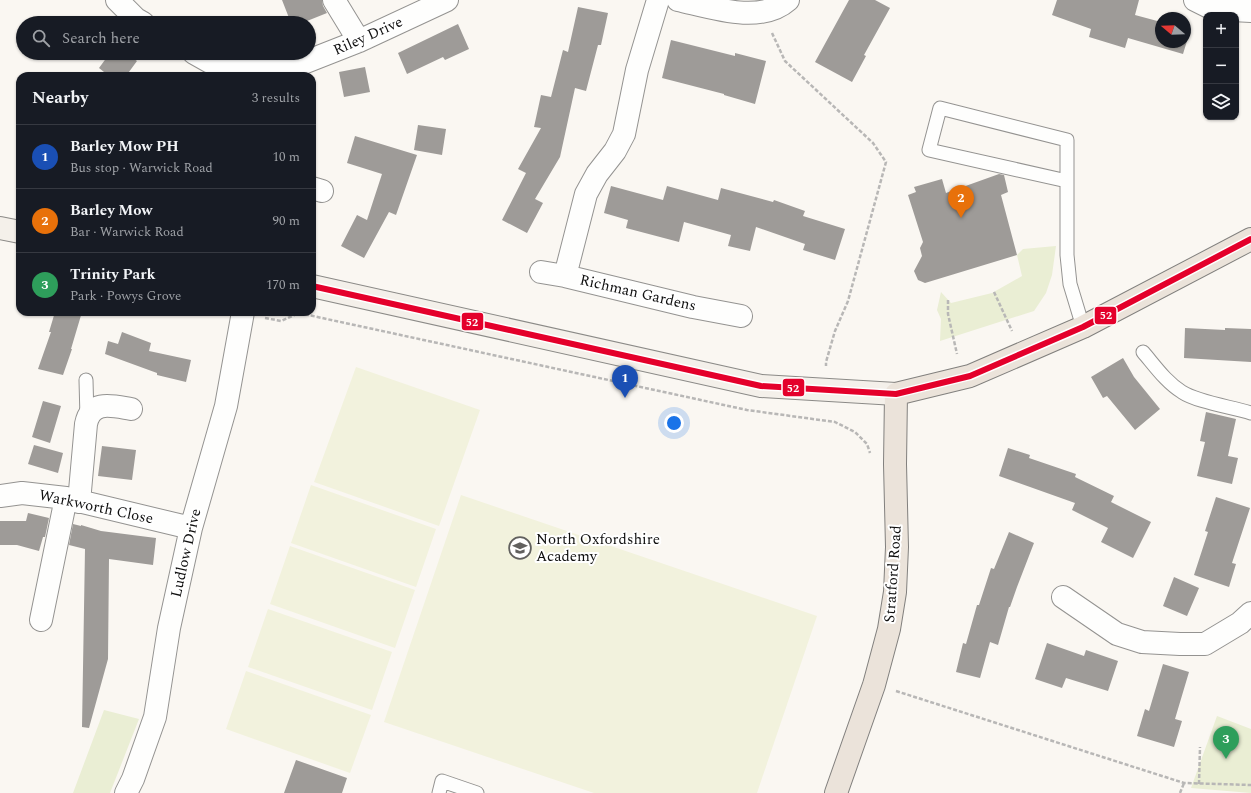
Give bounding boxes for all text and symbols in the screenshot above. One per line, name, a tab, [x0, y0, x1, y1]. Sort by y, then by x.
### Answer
street label: Riley Drive	[330, 10, 406, 62]
north arrow	[1155, 12, 1191, 48]
map controls	[1203, 12, 1239, 120]
button: +	[1203, 12, 1239, 48]
search box	[16, 16, 316, 60]
icon: search	[30, 27, 52, 49]
text: Search here	[62, 27, 140, 50]
button: −	[1203, 48, 1239, 84]
button: layers	[1203, 84, 1239, 120]
text: Nearby	[32, 85, 88, 111]
text: 3 results	[252, 88, 300, 108]
text: Barley Mow PH	[70, 135, 179, 158]
text: 1	[41, 147, 49, 167]
text: 10 m	[273, 147, 300, 167]
text: Bus stop · Warwick Road	[70, 158, 213, 178]
pin: 2	[948, 185, 974, 218]
text: Barley Mow	[70, 199, 152, 222]
text: 2	[41, 211, 49, 231]
text: 90 m	[273, 211, 300, 231]
text: Bar · Warwick Road	[70, 222, 184, 242]
text: Trinity Park	[70, 263, 156, 286]
street label: Richman Gardens	[578, 268, 698, 318]
text: 3	[41, 275, 49, 295]
text: 170 m	[266, 275, 300, 295]
text: Park · Powys Grove	[70, 286, 181, 306]
line badge: 52	[1094, 306, 1117, 325]
text: 52	[1100, 307, 1112, 324]
line badge: 52	[461, 312, 484, 331]
text: 52	[466, 314, 478, 331]
pin: 1	[612, 365, 638, 398]
line badge: 52	[782, 378, 805, 397]
text: 52	[787, 380, 799, 397]
your location	[664, 413, 684, 433]
street label: Warkworth Close	[37, 484, 155, 530]
street label: Ludlow Drive	[165, 506, 207, 600]
street label: Stratford Road	[878, 525, 908, 623]
place label: North Oxfordshire Academy	[536, 528, 660, 568]
school or university icon: North Oxfordshire Academy	[507, 535, 533, 561]
pin: 3	[1213, 726, 1239, 759]

